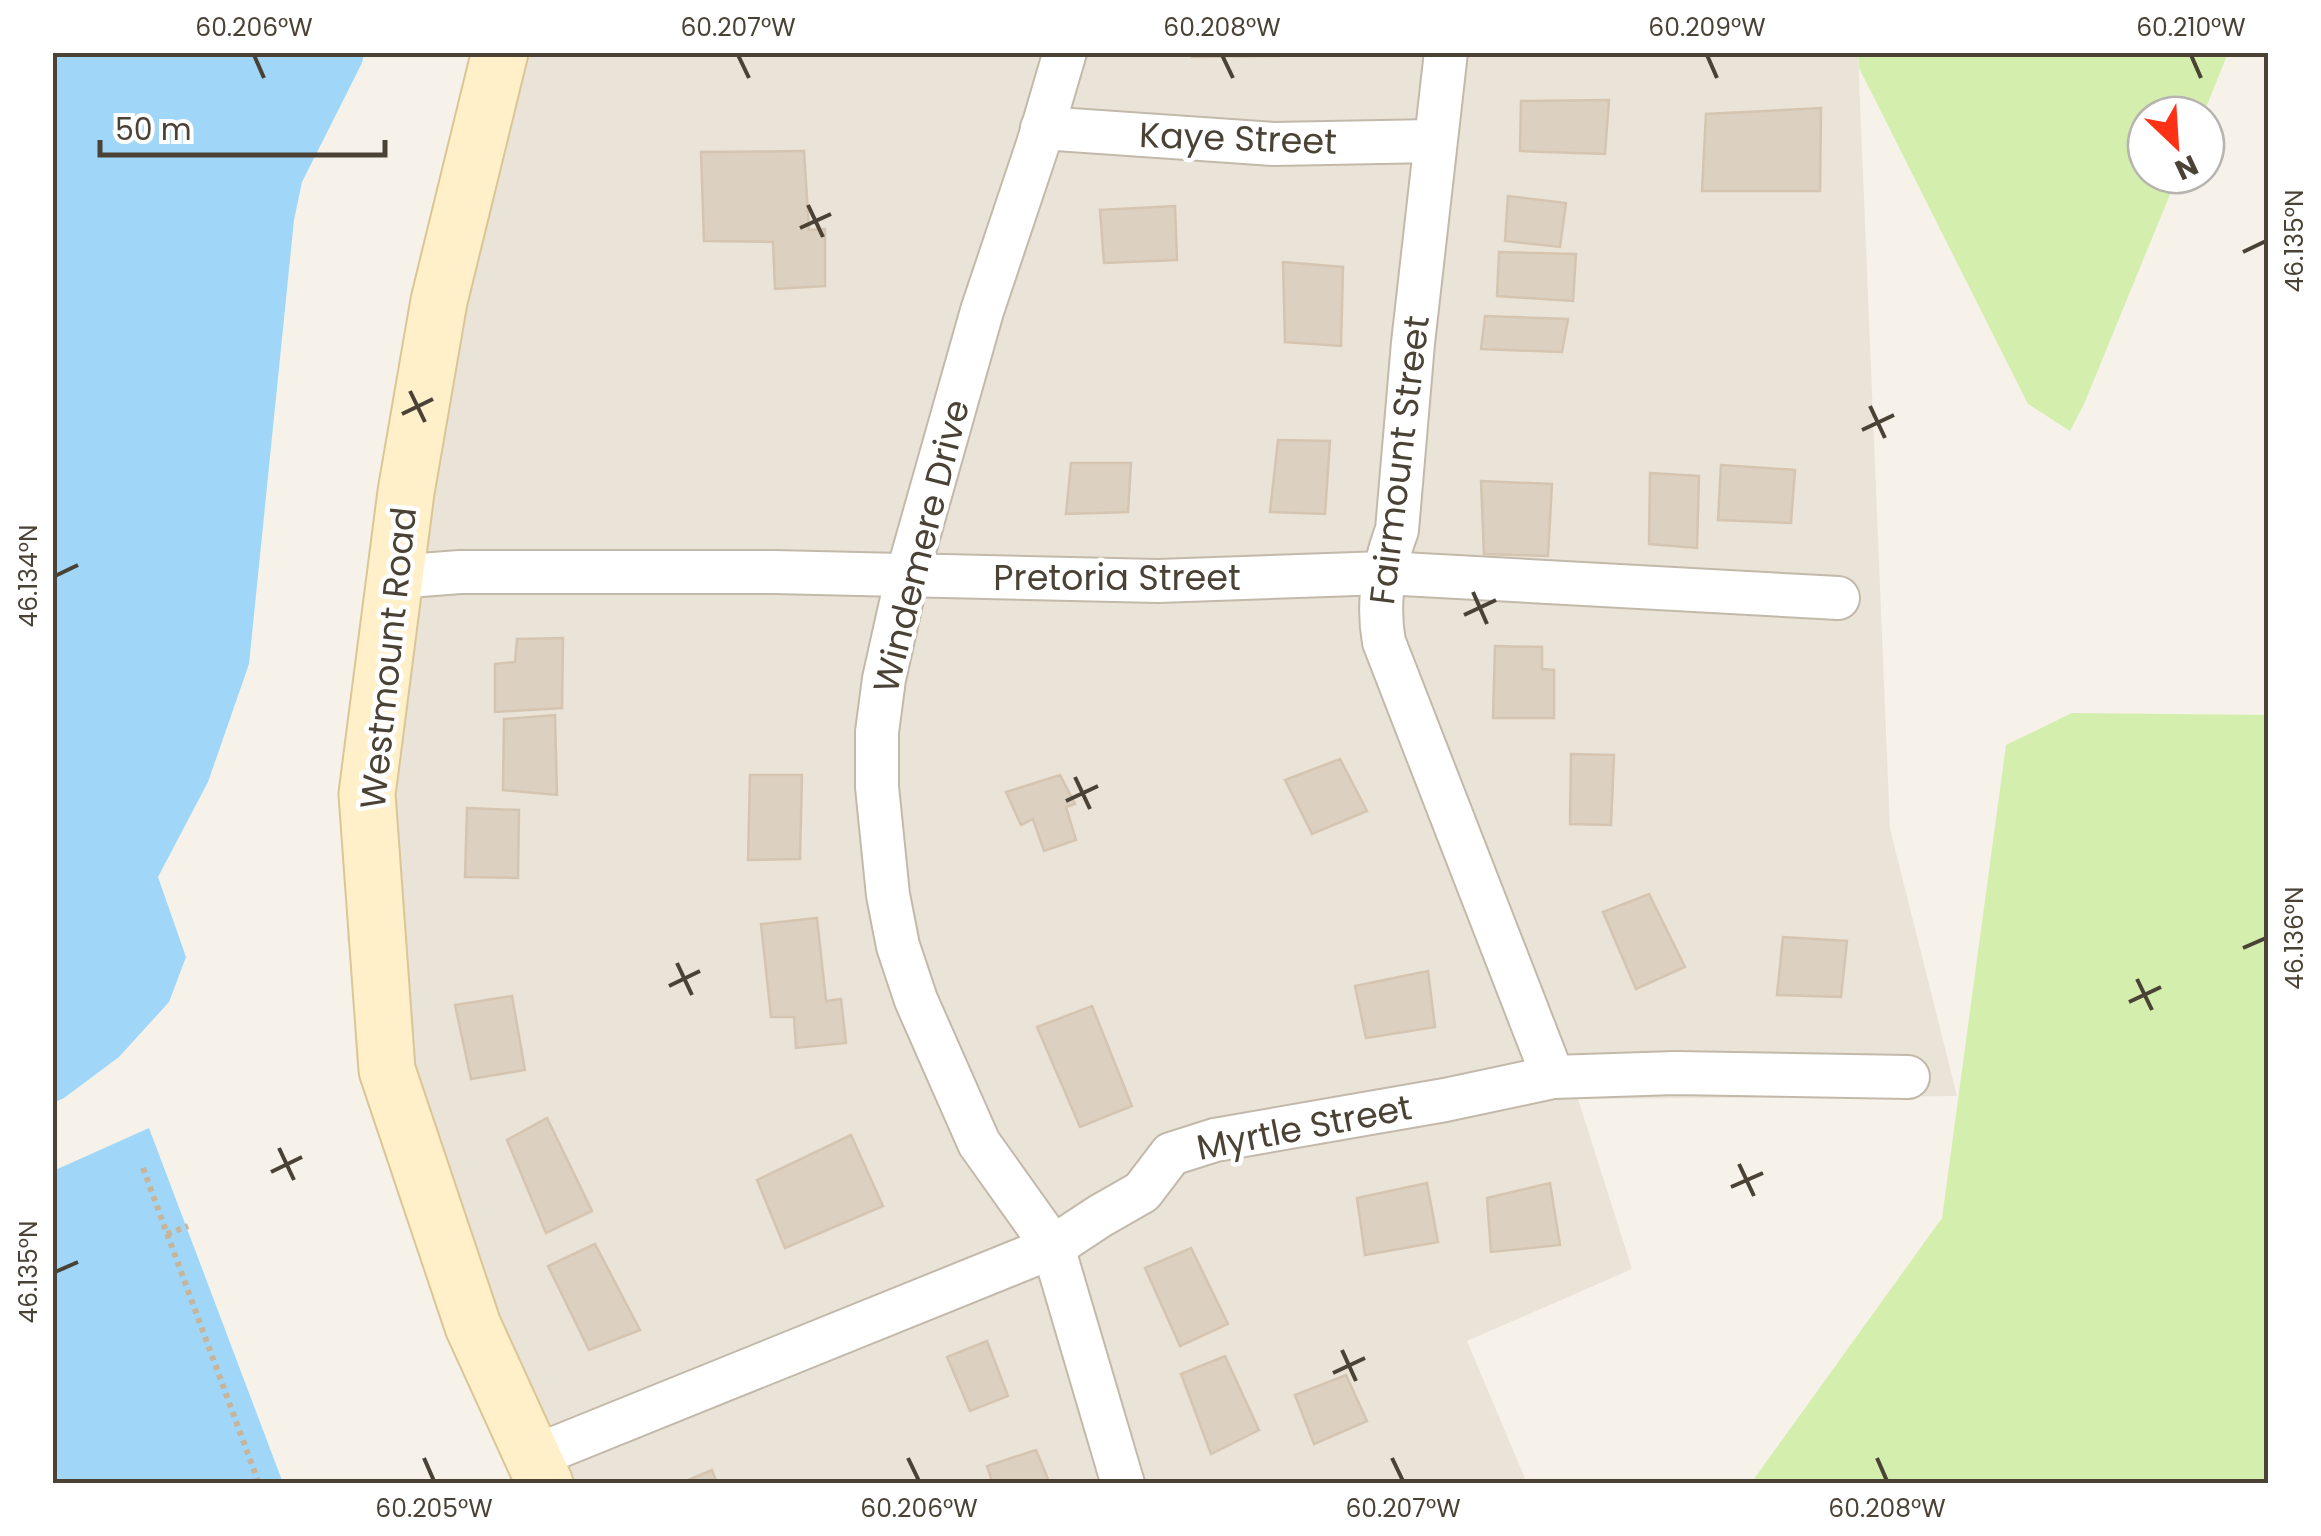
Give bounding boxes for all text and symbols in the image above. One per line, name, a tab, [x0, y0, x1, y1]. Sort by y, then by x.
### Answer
text: 60.206°W	[195, 10, 313, 45]
text: 60.207°W	[680, 10, 796, 45]
text: 60.208°W	[1163, 10, 1281, 45]
text: 60.209°W	[1648, 10, 1766, 45]
text: 60.210°W	[2136, 10, 2246, 45]
scale bar	[100, 95, 385, 157]
north arrow	[2126, 95, 2226, 195]
text: 50 m	[115, 108, 192, 151]
street label: Kaye Street	[1138, 110, 1338, 166]
text: N	[2169, 145, 2204, 189]
text: 46.135°N	[2277, 189, 2312, 293]
street label: Fairmount Street	[1357, 313, 1441, 607]
street label: Windemere Drive	[861, 394, 981, 698]
street label: Westmount Road	[348, 505, 428, 811]
text: 46.134°N	[11, 524, 46, 628]
street label: Pretoria Street	[993, 553, 1241, 602]
text: 46.136°N	[2277, 886, 2312, 990]
street label: Myrtle Street	[1192, 1082, 1416, 1172]
text: 46.135°N	[11, 1220, 46, 1324]
text: 60.205°W	[375, 1491, 493, 1526]
text: 60.206°W	[860, 1491, 978, 1526]
text: 60.207°W	[1345, 1491, 1461, 1526]
text: 60.208°W	[1828, 1491, 1946, 1526]

